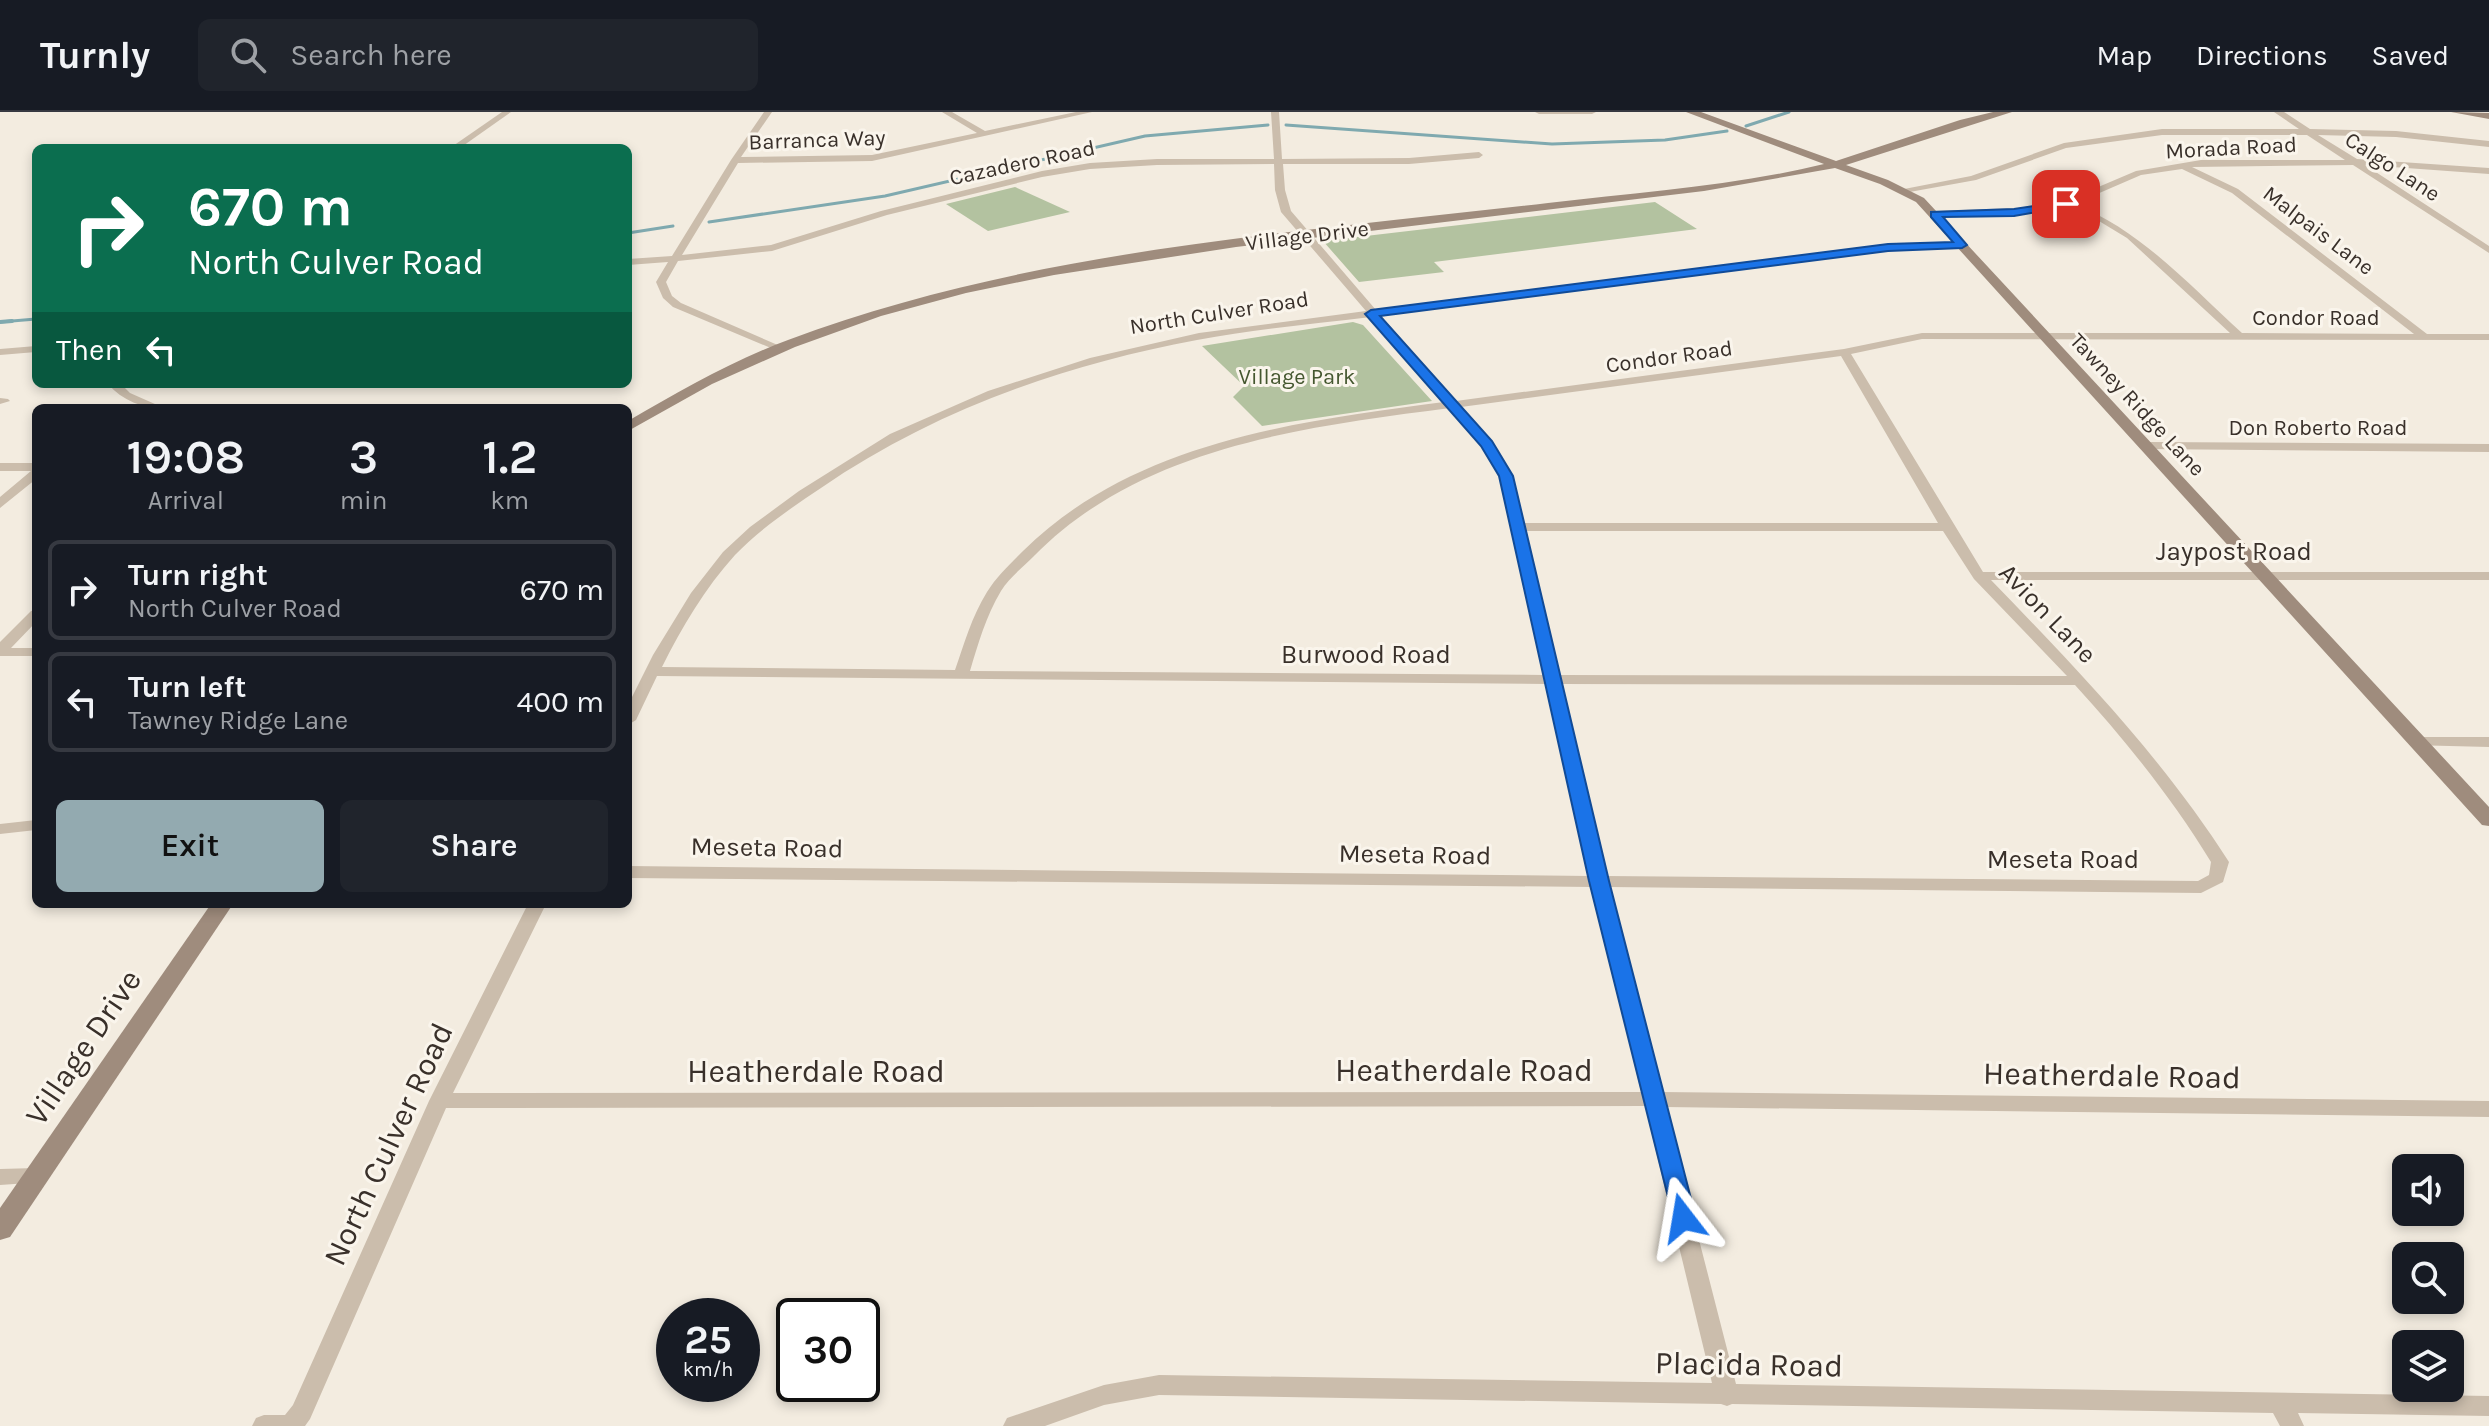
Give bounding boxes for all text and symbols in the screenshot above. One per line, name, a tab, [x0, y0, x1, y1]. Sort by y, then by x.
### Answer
search box	[198, 19, 758, 91]
text: Turnly	[40, 33, 150, 78]
icon: search	[226, 33, 270, 77]
text: Search here	[290, 37, 452, 73]
text: Map	[2097, 39, 2152, 72]
text: Directions	[2196, 39, 2328, 72]
text: Saved	[2372, 39, 2449, 72]
street label: Barranca Way	[748, 125, 886, 155]
street label: Calgo Lane	[2340, 126, 2445, 207]
street label: Morada Road	[2165, 132, 2298, 164]
street label: Cazadero Road	[947, 135, 1097, 191]
pin	[2032, 170, 2100, 238]
text: 670 m	[188, 174, 353, 239]
icon: right	[56, 176, 160, 280]
street label: Malpais Lane	[2258, 181, 2379, 281]
icon: arrive	[2044, 182, 2088, 226]
street label: Village Drive	[1244, 216, 1370, 256]
text: North Culver Road	[188, 241, 484, 283]
street label: North Culver Road	[1128, 286, 1311, 340]
street label: Condor Road	[2252, 305, 2380, 331]
icon: left	[139, 328, 183, 372]
street label: Tawney Ridge Lane	[2064, 328, 2210, 482]
text: Then	[56, 332, 123, 368]
street label: Condor Road	[1604, 335, 1734, 379]
park label: Village Park	[1239, 364, 1355, 390]
street label: Don Roberto Road	[2229, 415, 2408, 441]
text: 19:08	[127, 429, 245, 485]
text: 3	[349, 429, 378, 485]
text: 1.2	[482, 429, 537, 485]
text: Arrival	[148, 485, 224, 516]
text: min	[340, 485, 387, 516]
text: km	[490, 485, 529, 516]
street label: Jaypost Road	[2156, 536, 2312, 567]
text: Turn right	[128, 557, 268, 593]
street label: Avion Lane	[1992, 557, 2103, 670]
icon: right	[60, 568, 104, 612]
text: 670 m	[520, 572, 604, 608]
text: North Culver Road	[128, 593, 342, 624]
street label: Burwood Road	[1281, 639, 1451, 670]
text: Turn left	[128, 669, 246, 705]
icon: left	[60, 680, 104, 724]
text: 400 m	[516, 684, 604, 720]
text: Tawney Ridge Lane	[128, 705, 348, 736]
button: Exit	[56, 800, 324, 892]
button: Share	[340, 800, 608, 892]
street label: Meseta Road	[690, 831, 844, 864]
street label: Meseta Road	[1338, 838, 1492, 871]
street label: Meseta Road	[1987, 844, 2139, 875]
street label: Village Drive	[18, 962, 149, 1132]
street label: North Culver Road	[316, 1017, 461, 1271]
street label: Heatherdale Road	[1335, 1052, 1593, 1089]
street label: Heatherdale Road	[687, 1053, 945, 1090]
street label: Heatherdale Road	[1983, 1055, 2241, 1096]
map controls	[2392, 1154, 2464, 1402]
button: sound	[2392, 1154, 2464, 1226]
position arrow	[1641, 1176, 1725, 1260]
button: search	[2392, 1242, 2464, 1314]
speed limit sign: 30	[776, 1298, 880, 1402]
text: 25	[684, 1316, 732, 1363]
button: layers	[2392, 1330, 2464, 1402]
street label: Placida Road	[1655, 1344, 1843, 1385]
text: km/h	[683, 1358, 733, 1381]

